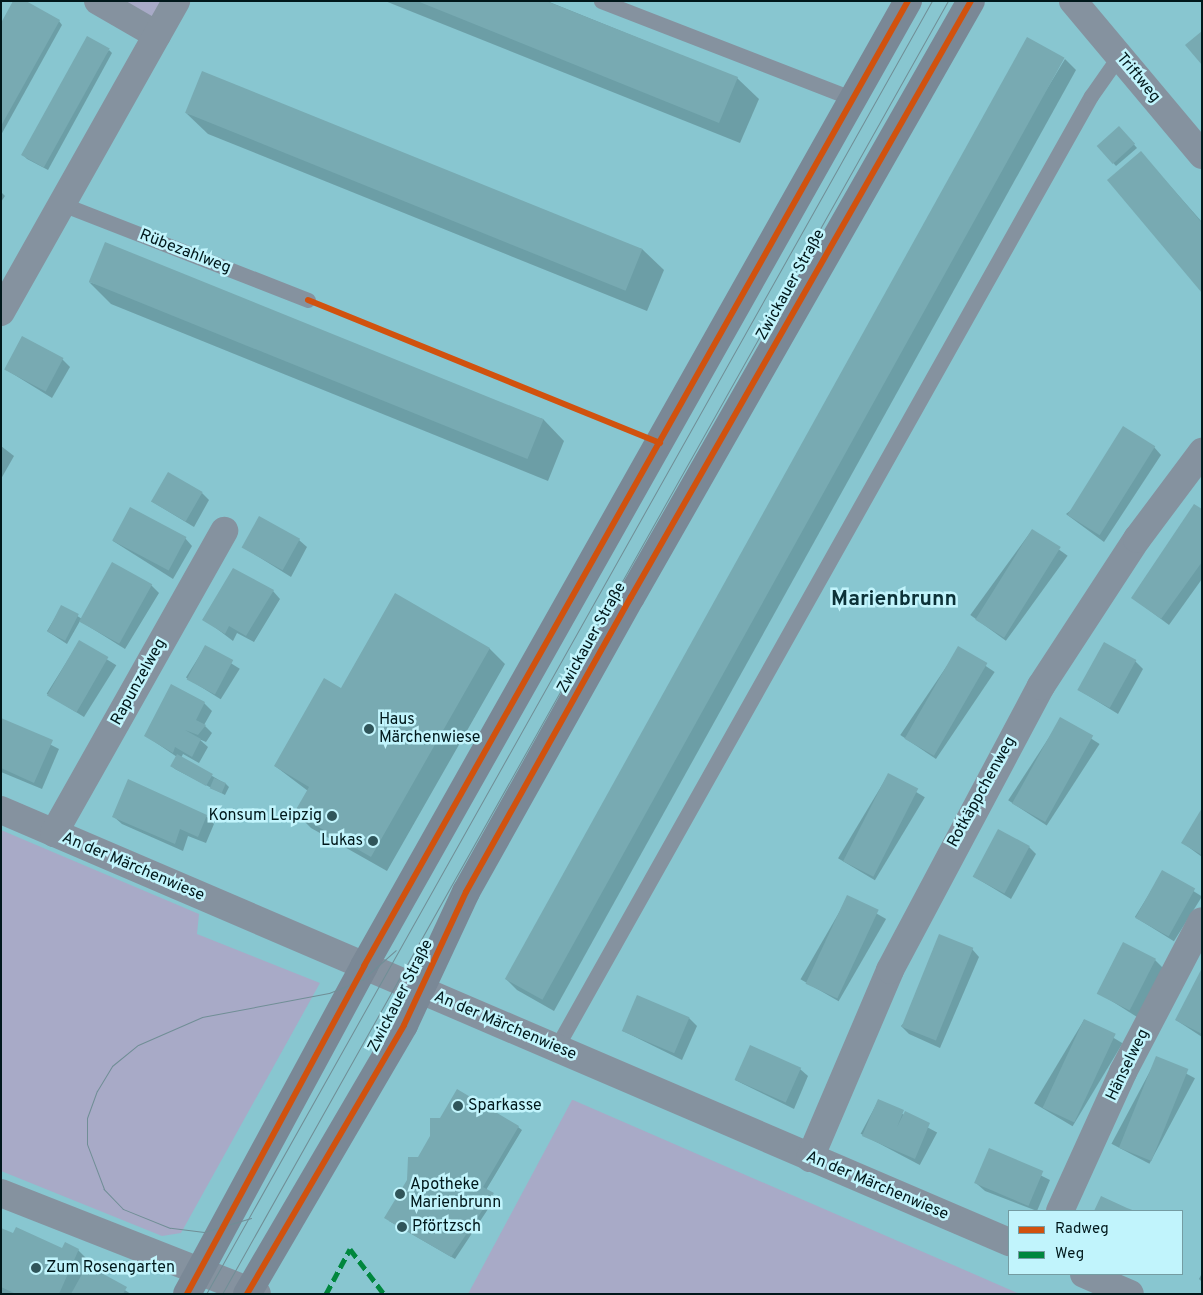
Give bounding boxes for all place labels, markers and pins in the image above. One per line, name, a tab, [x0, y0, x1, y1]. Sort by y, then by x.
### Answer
place label: Haus Märchenwiese	[379, 710, 480, 748]
marker: Haus Märchenwiese	[363, 723, 375, 735]
place label: Konsum Leipzig	[209, 806, 322, 826]
marker: Konsum Leipzig	[326, 810, 338, 822]
place label: Lukas	[321, 831, 363, 851]
marker: Lukas	[367, 835, 379, 847]
place label: Sparkasse	[468, 1096, 542, 1116]
marker: Sparkasse	[452, 1100, 464, 1112]
place label: Apotheke Marienbrunn	[410, 1175, 501, 1213]
marker: Apotheke Marienbrunn	[394, 1188, 406, 1200]
place label: Pförtzsch	[412, 1217, 481, 1237]
marker: Pförtzsch	[396, 1221, 408, 1233]
place label: Zum Rosengarten	[46, 1258, 175, 1278]
marker: Zum Rosengarten	[30, 1262, 42, 1274]

